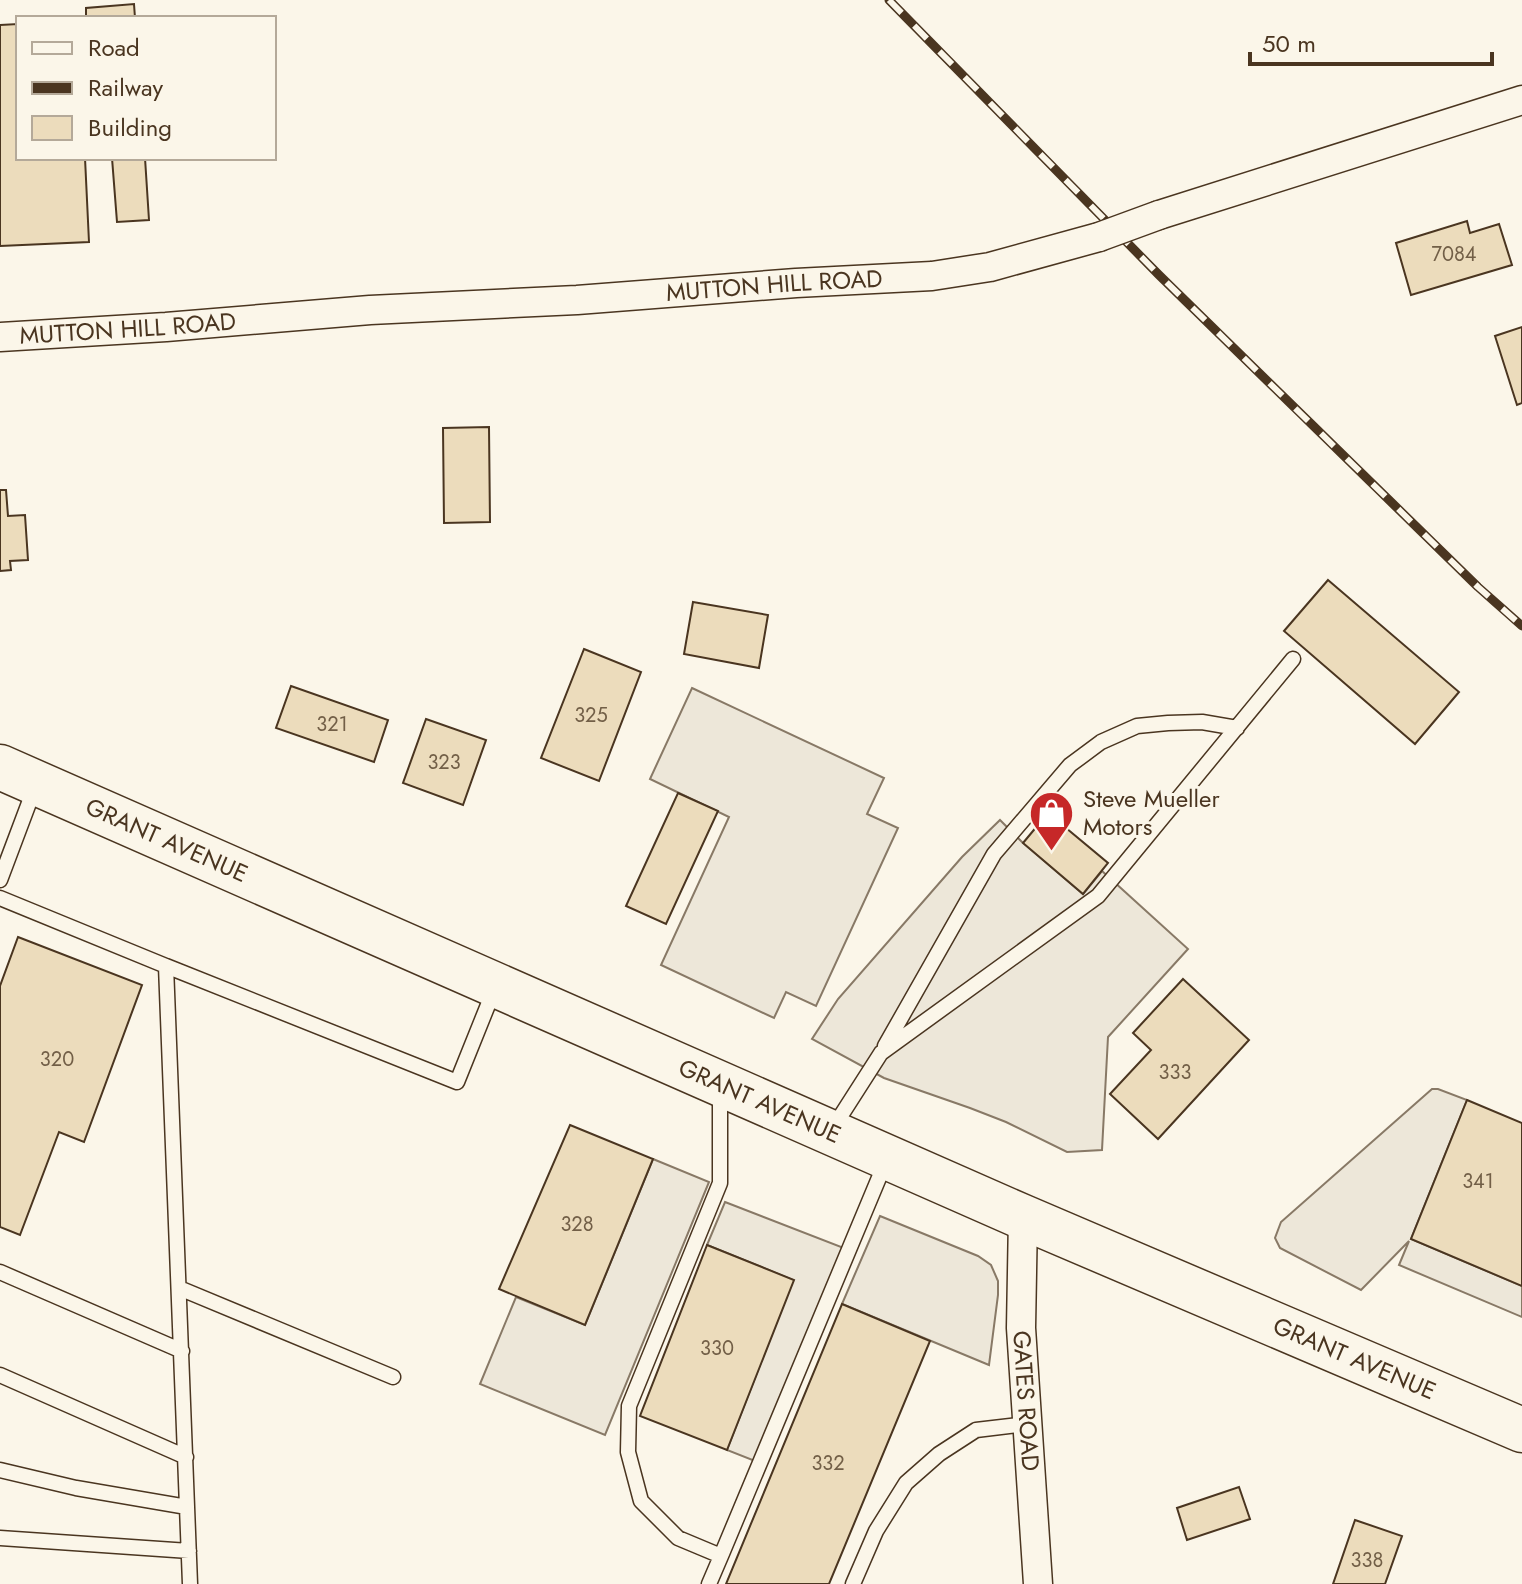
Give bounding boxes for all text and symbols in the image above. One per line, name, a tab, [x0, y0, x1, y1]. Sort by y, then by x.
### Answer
legend	[16, 16, 276, 160]
scale bar	[1250, 16, 1492, 66]
text: 50 m	[1262, 26, 1316, 61]
text: Road	[88, 30, 140, 65]
text: Railway	[88, 70, 163, 105]
text: Building	[88, 110, 172, 145]
house number: 7084	[1431, 240, 1477, 269]
street label: MUTTON HILL ROAD	[665, 261, 883, 310]
street label: MUTTON HILL ROAD	[18, 303, 237, 353]
house number: 325	[574, 701, 608, 730]
house number: 321	[316, 710, 348, 739]
house number: 323	[427, 748, 461, 777]
place label: Steve Mueller Motors	[1083, 781, 1220, 844]
street label: GRANT AVENUE	[80, 789, 254, 891]
shop icon: Steve Mueller Motors	[1028, 789, 1076, 852]
house number: 320	[40, 1045, 74, 1074]
street label: GRANT AVENUE	[673, 1050, 847, 1152]
house number: 333	[1159, 1058, 1191, 1087]
house number: 341	[1462, 1167, 1494, 1196]
house number: 328	[560, 1210, 594, 1239]
street label: GRANT AVENUE	[1268, 1308, 1442, 1408]
street label: GATES ROAD	[1004, 1329, 1048, 1472]
house number: 330	[700, 1334, 734, 1363]
house number: 332	[811, 1449, 845, 1478]
house number: 338	[1351, 1546, 1383, 1575]

